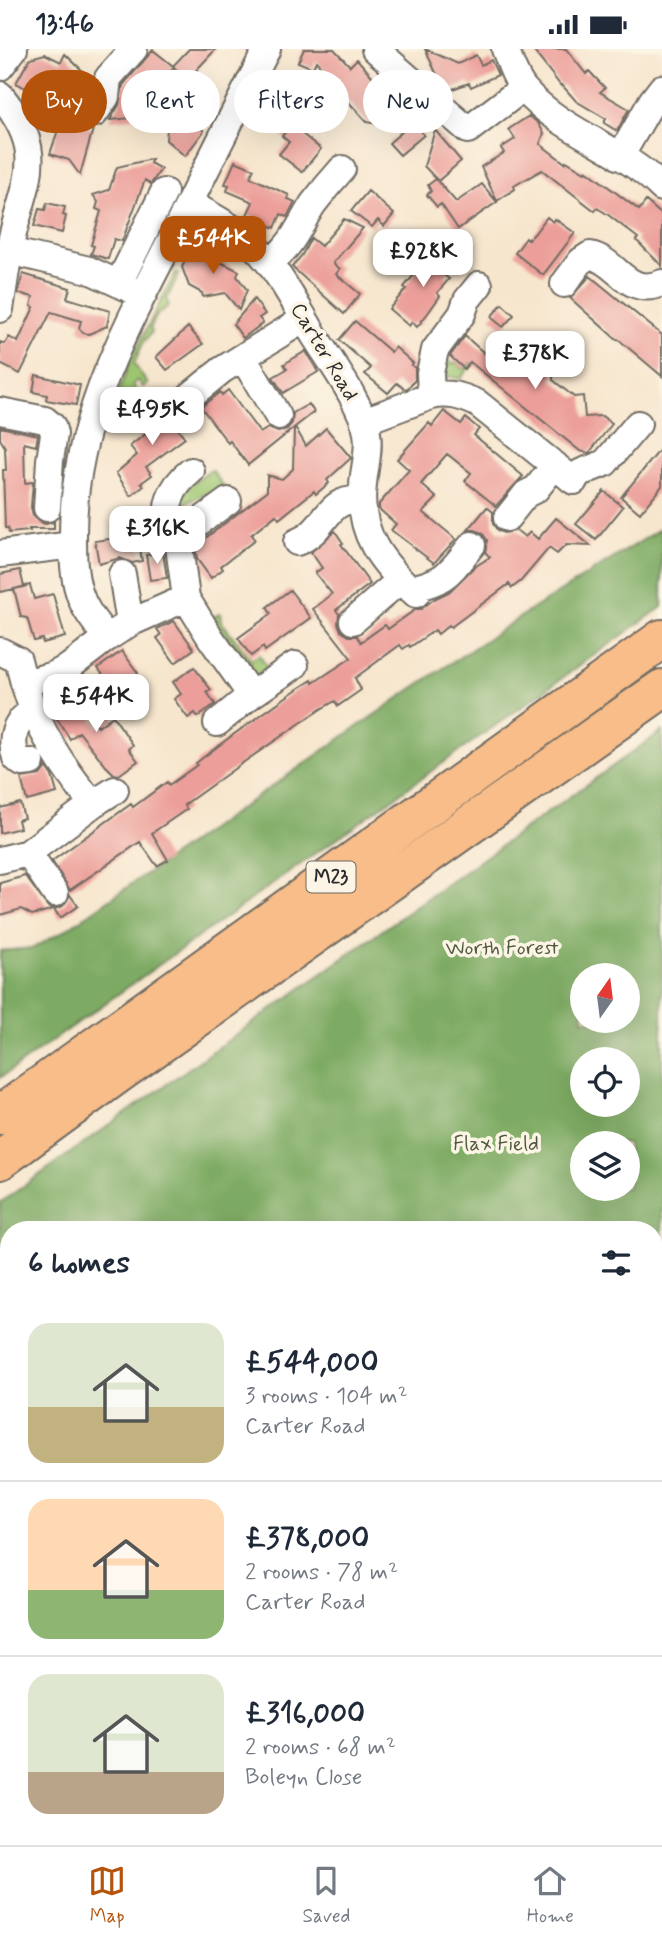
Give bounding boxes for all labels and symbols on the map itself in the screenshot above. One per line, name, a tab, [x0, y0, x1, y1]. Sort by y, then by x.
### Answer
pin: £544K	[164, 217, 262, 276]
pin: £928K	[374, 229, 472, 289]
street label: Carter Road	[284, 298, 364, 406]
pin: £378K	[486, 331, 584, 391]
pin: £495K	[103, 387, 201, 447]
pin: £316K	[108, 507, 206, 566]
pin: £544K	[47, 675, 145, 734]
road number: M23	[306, 862, 356, 893]
park label: Worth Forest	[446, 934, 559, 962]
north arrow	[570, 963, 640, 1033]
park label: Flax Field	[453, 1130, 539, 1158]

